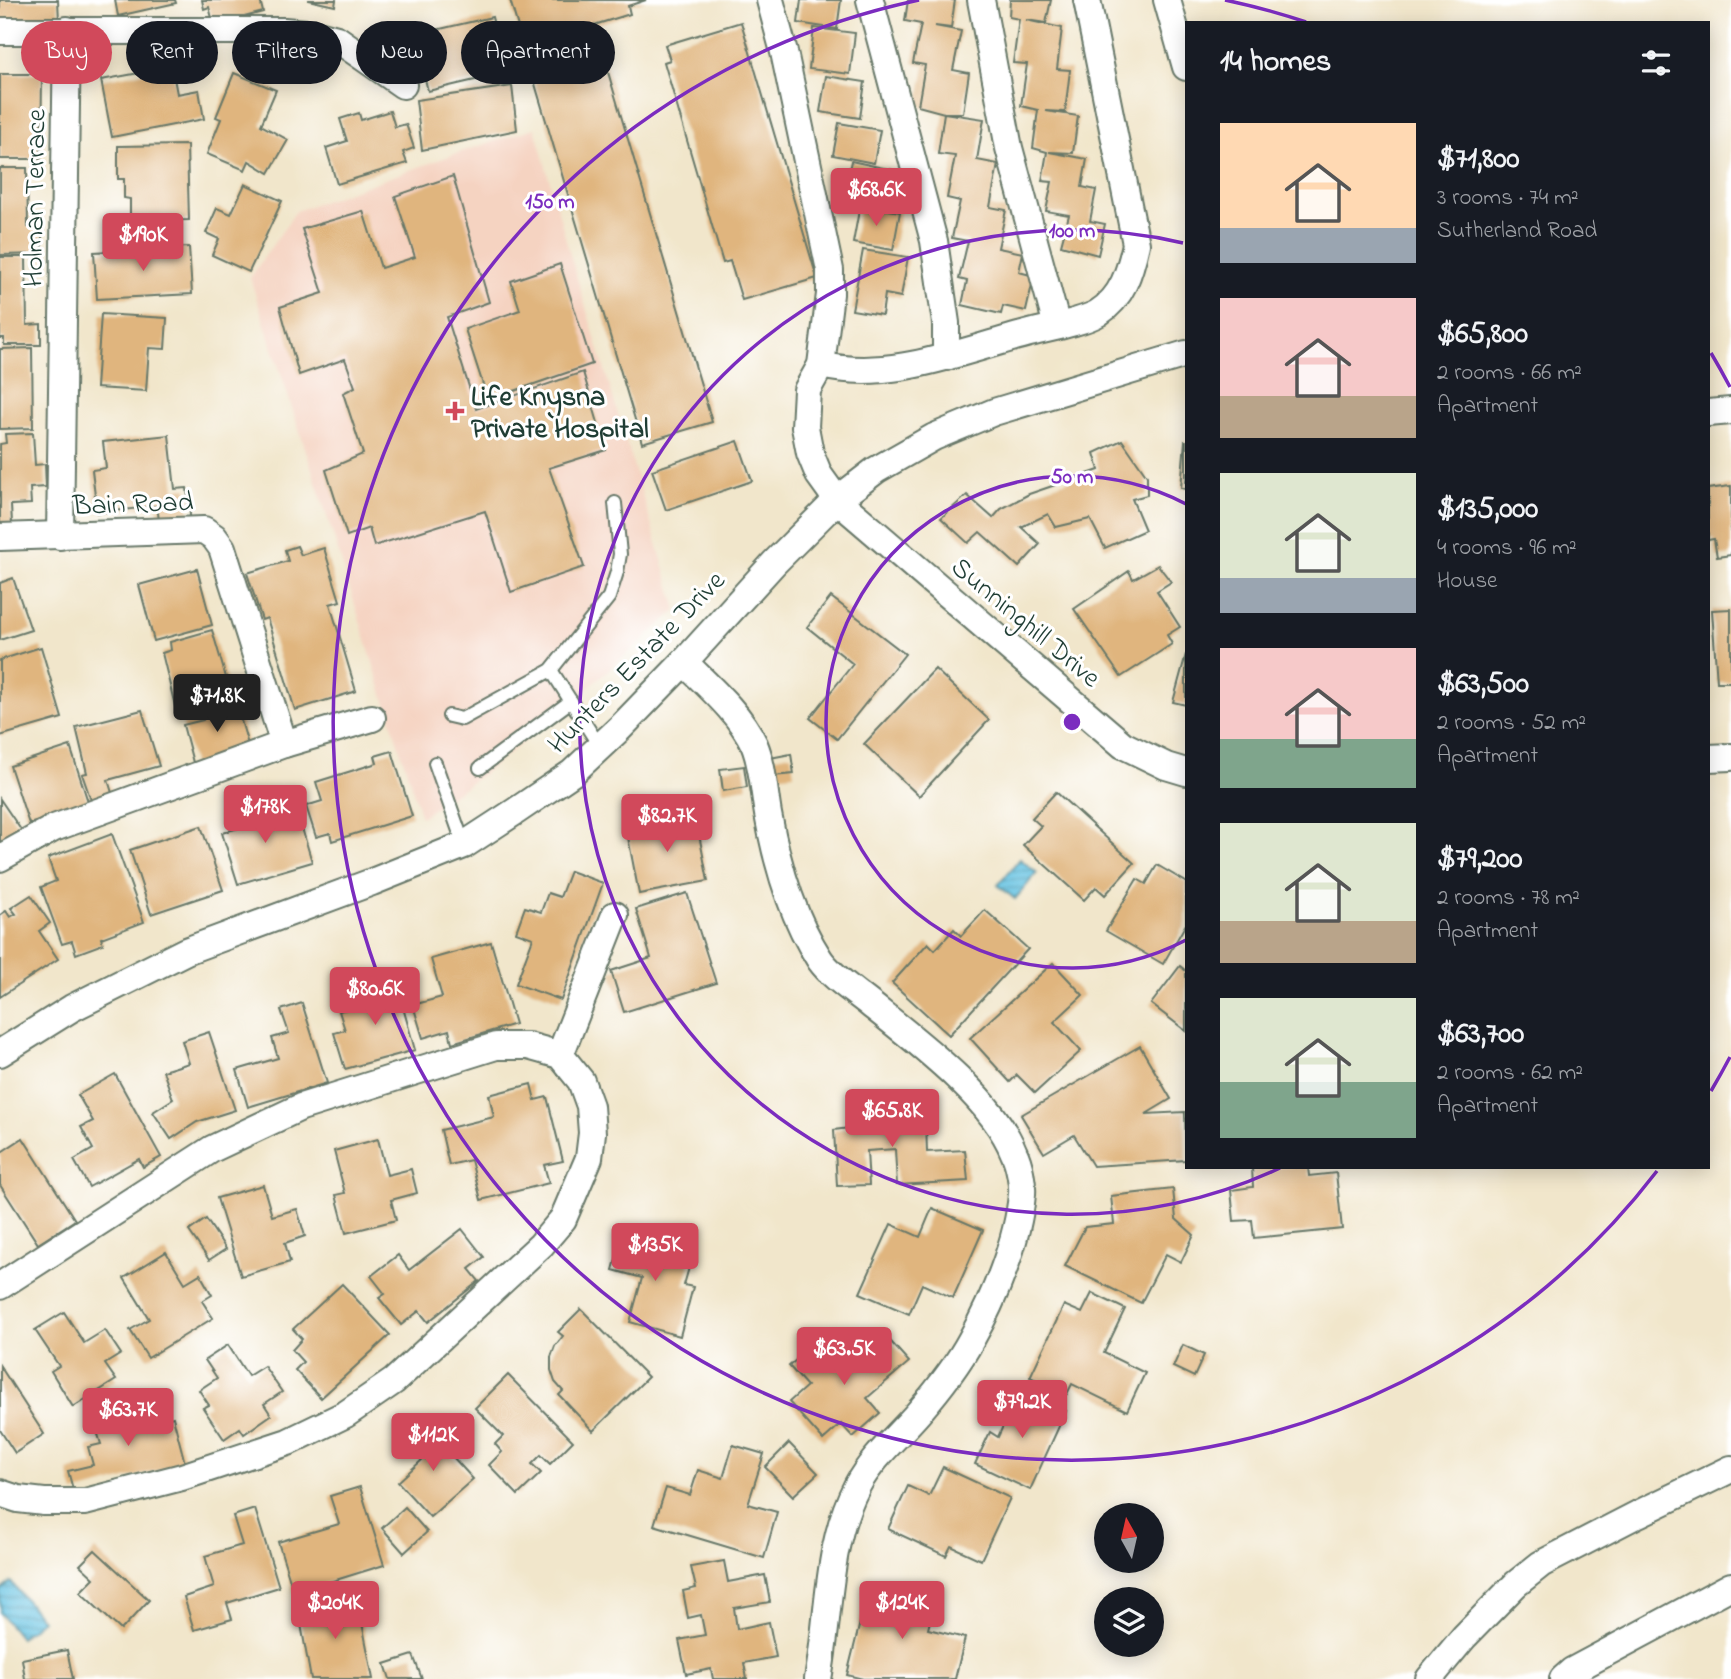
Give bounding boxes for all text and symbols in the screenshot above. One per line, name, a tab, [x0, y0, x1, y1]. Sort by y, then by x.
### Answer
chip: Buy	[21, 21, 112, 84]
chip: Rent	[126, 21, 218, 84]
chip: Filters	[232, 21, 342, 84]
chip: New	[356, 21, 447, 84]
chip: Apartment	[461, 21, 615, 84]
text: 14 homes	[1220, 41, 1331, 85]
icon: filters	[1637, 44, 1675, 82]
street label: Holman Terrace	[14, 108, 59, 288]
text: $71,800	[1437, 138, 1519, 182]
icon: home	[1276, 151, 1360, 235]
pin: $68.6K	[819, 168, 933, 228]
text: $68.6K	[847, 174, 905, 207]
text: 3 rooms · 74 m²	[1437, 182, 1579, 215]
text: 150 m	[525, 188, 575, 218]
pin: $190K	[94, 214, 192, 273]
text: Sutherland Road	[1437, 215, 1597, 248]
text: 100 m	[1049, 217, 1095, 247]
text: $190K	[118, 219, 168, 252]
text: $65,800	[1437, 313, 1528, 357]
icon: home	[1276, 326, 1360, 410]
text: 2 rooms · 66 m²	[1437, 357, 1582, 390]
place label: Life Knysna Private Hospital	[471, 378, 649, 451]
text: Apartment	[1437, 390, 1538, 423]
marker: Life Knysna Private Hospital	[445, 401, 465, 421]
text: 50 m	[1051, 463, 1093, 493]
street label: Bain Road	[71, 483, 194, 528]
text: $135,000	[1437, 488, 1538, 532]
icon: home	[1276, 501, 1360, 585]
text: 4 rooms · 96 m²	[1437, 532, 1577, 565]
street label: Sunninghill Drive	[941, 548, 1109, 699]
street label: Hunters Estate Drive	[539, 562, 736, 764]
text: House	[1437, 565, 1497, 598]
text: $63,500	[1437, 663, 1529, 707]
pin: $71.8K	[160, 674, 274, 734]
icon: home	[1276, 676, 1360, 760]
text: $71.8K	[189, 680, 245, 713]
text: 2 rooms · 52 m²	[1437, 707, 1586, 740]
centre of rings	[1060, 710, 1084, 734]
text: Apartment	[1437, 740, 1538, 773]
pin: $178K	[216, 786, 314, 845]
text: $178K	[240, 791, 290, 824]
pin: $82.7K	[610, 794, 724, 854]
text: $82.7K	[637, 800, 697, 833]
text: $79,200	[1437, 838, 1523, 882]
icon: home	[1276, 851, 1360, 935]
text: 2 rooms · 78 m²	[1437, 882, 1580, 915]
text: Apartment	[1437, 915, 1538, 948]
pin: $80.6K	[318, 968, 432, 1027]
text: $80.6K	[346, 973, 404, 1006]
text: $63,700	[1437, 1013, 1524, 1057]
icon: home	[1276, 1026, 1360, 1110]
text: 2 rooms · 62 m²	[1437, 1057, 1583, 1090]
pin: $65.8K	[835, 1090, 949, 1149]
text: Apartment	[1437, 1090, 1538, 1123]
text: $65.8K	[861, 1095, 923, 1128]
pin: $135K	[606, 1224, 704, 1283]
text: $135K	[627, 1229, 683, 1262]
pin: $63.5K	[787, 1328, 901, 1387]
text: $63.5K	[813, 1333, 875, 1366]
pin: $79.2K	[965, 1380, 1079, 1440]
text: $79.2K	[993, 1386, 1051, 1419]
pin: $63.7K	[71, 1388, 185, 1448]
text: $63.7K	[99, 1394, 157, 1427]
pin: $112K	[384, 1414, 482, 1473]
text: $112K	[407, 1419, 459, 1452]
north arrow	[1094, 1503, 1164, 1573]
map controls	[1094, 1503, 1164, 1657]
pin: $204K	[286, 1582, 384, 1641]
pin: $124K	[853, 1582, 951, 1641]
text: $204K	[307, 1587, 363, 1620]
text: $124K	[875, 1587, 929, 1620]
button: layers	[1094, 1587, 1164, 1657]

